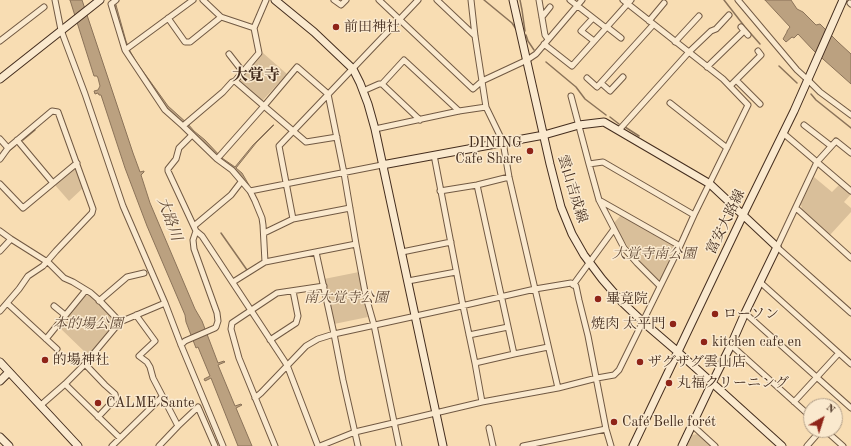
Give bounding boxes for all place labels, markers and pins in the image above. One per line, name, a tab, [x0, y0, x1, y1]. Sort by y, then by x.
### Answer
place label: 前田神社	[344, 19, 400, 35]
marker: 前田神社	[331, 22, 341, 32]
place label: DINING Cafe Share	[455, 135, 522, 168]
marker: DINING Cafe Share	[525, 146, 535, 156]
place label: 畢竟院	[606, 291, 648, 307]
marker: 畢竟院	[593, 294, 603, 304]
place label: ローソン	[723, 306, 779, 322]
marker: ローソン	[710, 309, 720, 319]
place label: 焼肉 太平門	[591, 316, 665, 332]
marker: 焼肉 太平門	[668, 319, 678, 329]
place label: kitchen cafe en	[712, 334, 802, 350]
marker: kitchen cafe en	[699, 337, 709, 347]
place label: 的場神社	[53, 352, 109, 368]
place label: ザグザグ雲山店	[648, 354, 746, 370]
marker: 的場神社	[40, 355, 50, 365]
marker: ザグザグ雲山店	[635, 357, 645, 367]
place label: 丸福クリーニング	[677, 375, 789, 391]
marker: 丸福クリーニング	[664, 378, 674, 388]
place label: CALME Sante	[106, 395, 195, 411]
marker: CALME Sante	[93, 398, 103, 408]
place label: Café Belle forét	[622, 414, 716, 430]
marker: Café Belle forét	[609, 417, 619, 427]

